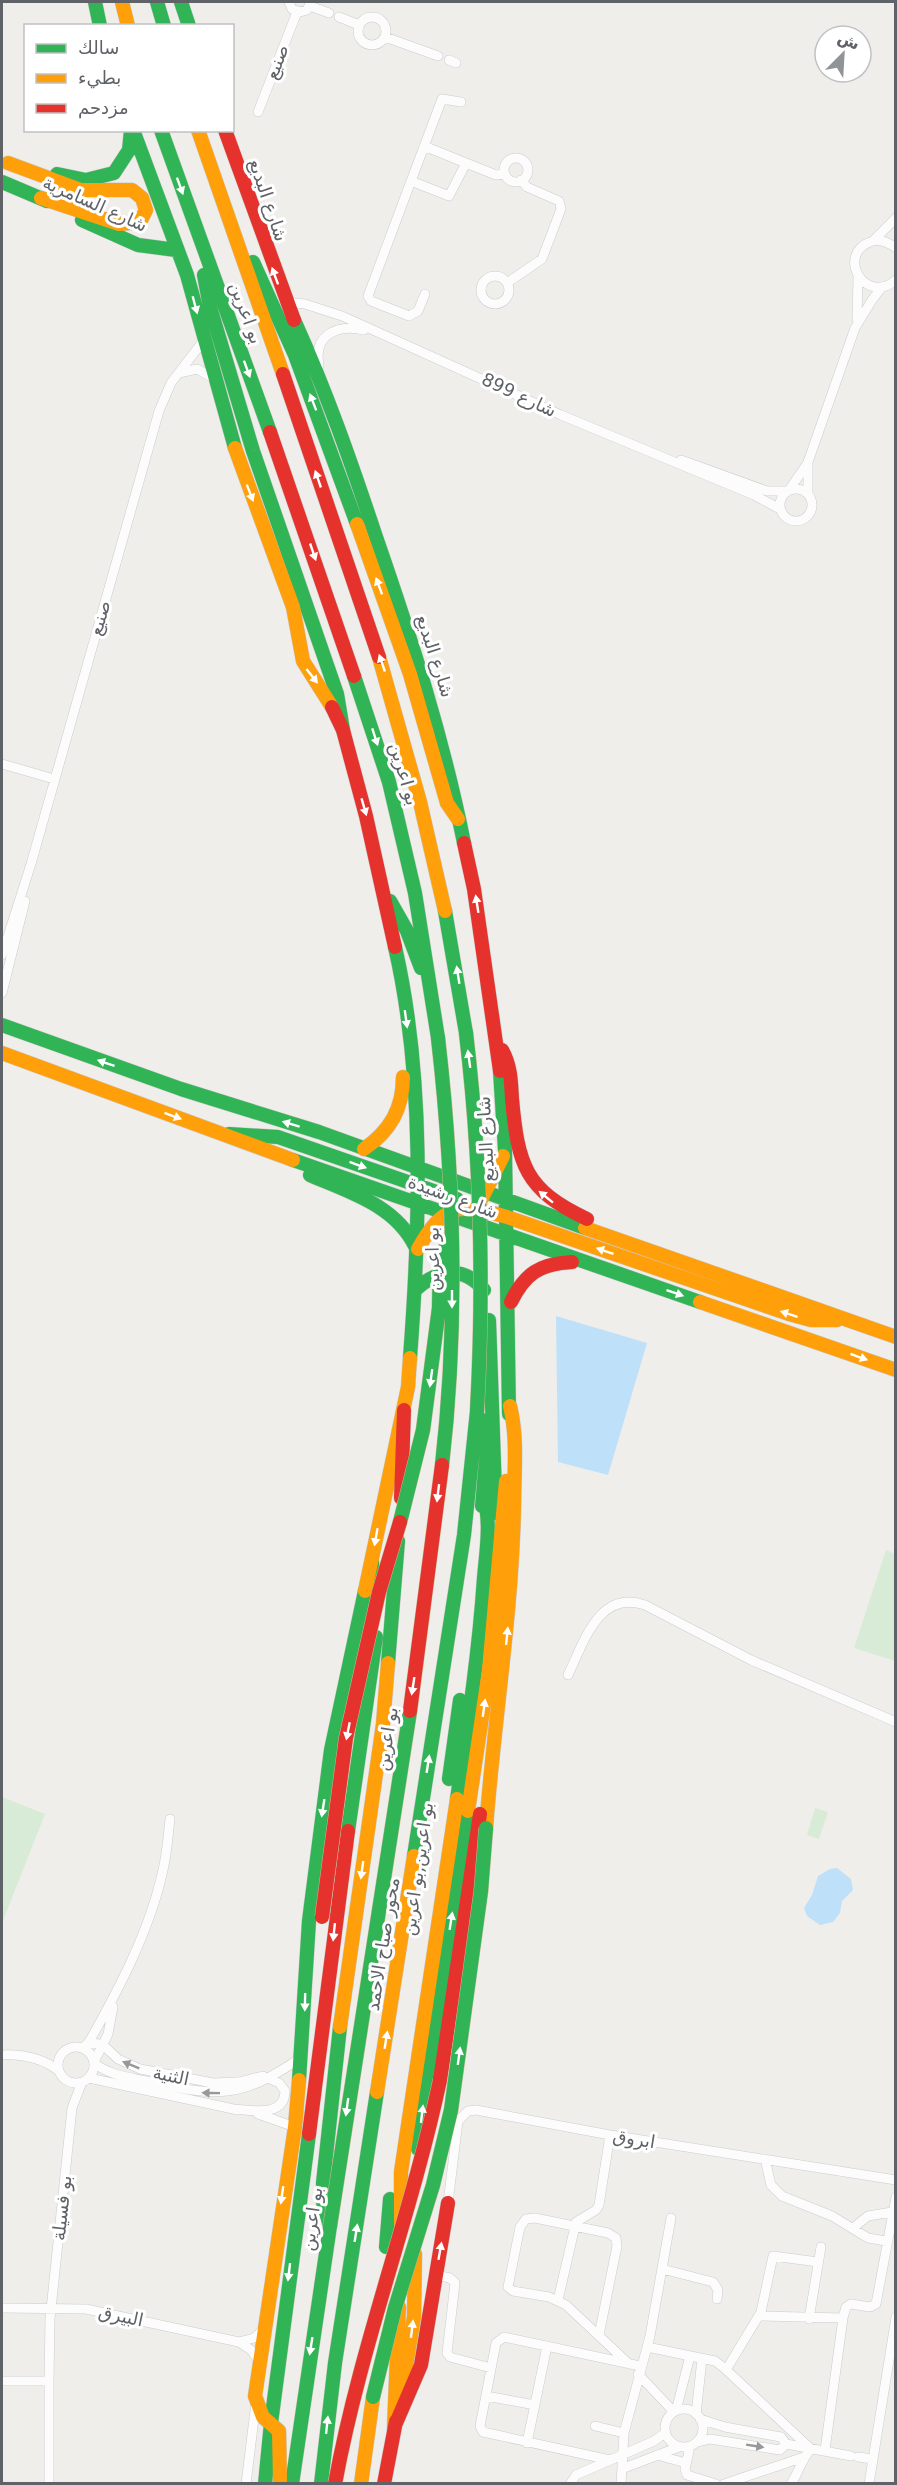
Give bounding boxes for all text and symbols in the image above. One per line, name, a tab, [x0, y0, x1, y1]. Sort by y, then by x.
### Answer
legend	[24, 24, 234, 132]
north arrow	[813, 24, 873, 84]
text: ش	[835, 28, 863, 54]
text: سالك	[78, 37, 119, 58]
street label: صنيع	[260, 41, 294, 83]
text: بطيء	[78, 67, 121, 89]
text: مزدحم	[78, 97, 129, 119]
street label: شارع البديع	[244, 156, 292, 244]
street label: شارع السامرية	[39, 171, 151, 237]
one-way arrow	[176, 177, 186, 195]
one-way arrow	[270, 267, 280, 285]
street label: بو اعرين	[225, 279, 267, 347]
one-way arrow	[191, 296, 201, 315]
one-way arrow	[243, 360, 252, 378]
street label: شارع 899	[478, 368, 560, 422]
one-way arrow	[308, 393, 318, 411]
one-way arrow	[313, 470, 323, 488]
one-way arrow	[245, 484, 255, 502]
one-way arrow	[309, 543, 318, 561]
one-way arrow	[373, 577, 383, 595]
street label: صنيع	[85, 598, 115, 638]
street label: شارع البديع	[411, 612, 459, 700]
one-way arrow	[376, 654, 386, 672]
one-way arrow	[306, 668, 318, 683]
one-way arrow	[371, 728, 380, 746]
street label: بو اعرين	[385, 740, 423, 808]
one-way arrow	[360, 798, 369, 816]
one-way arrow	[472, 895, 481, 914]
one-way arrow	[453, 965, 462, 984]
one-way arrow	[401, 1009, 411, 1028]
one-way arrow	[465, 1049, 474, 1068]
one-way arrow	[97, 1057, 115, 1067]
street label: شارع البديع	[473, 1096, 499, 1182]
one-way arrow	[164, 1112, 182, 1122]
one-way arrow	[282, 1118, 300, 1128]
one-way arrow	[349, 1161, 367, 1171]
street label: شارع رشيدة	[405, 1171, 501, 1223]
one-way arrow	[538, 1190, 554, 1203]
street label: بو اعرين	[421, 1227, 445, 1291]
one-way arrow	[596, 1245, 614, 1255]
one-way arrow	[447, 1289, 457, 1308]
one-way arrow	[666, 1289, 684, 1298]
one-way arrow	[780, 1309, 798, 1318]
one-way arrow	[850, 1352, 868, 1362]
one-way arrow	[426, 1368, 436, 1387]
one-way arrow	[433, 1483, 443, 1502]
one-way arrow	[371, 1528, 380, 1547]
one-way arrow	[502, 1627, 512, 1646]
one-way arrow	[409, 1677, 418, 1696]
one-way arrow	[479, 1698, 489, 1717]
street label: بو اعرين	[371, 1705, 403, 1773]
one-way arrow	[343, 1721, 352, 1740]
one-way arrow	[424, 1754, 433, 1773]
one-way arrow	[318, 1798, 327, 1817]
street label: بو اعرين,بو اعرين	[398, 1801, 438, 1937]
one-way arrow	[357, 1861, 366, 1880]
street label: محور صباح الاحمد	[362, 1876, 404, 2012]
one-way arrow	[447, 1911, 456, 1930]
one-way arrow	[329, 1922, 339, 1941]
one-way arrow	[300, 1992, 310, 2011]
one-way arrow	[382, 2030, 391, 2049]
one-way arrow	[455, 2046, 464, 2065]
one-way arrow	[121, 2060, 139, 2070]
street label: الثنية	[151, 2061, 191, 2090]
one-way arrow	[201, 2088, 220, 2097]
one-way arrow	[342, 2098, 351, 2117]
one-way arrow	[417, 2104, 427, 2123]
street label: ابروق	[611, 2125, 657, 2153]
street label: بو فسيلة	[48, 2174, 76, 2242]
one-way arrow	[278, 2186, 287, 2205]
street label: بو اعرين	[297, 2186, 327, 2252]
one-way arrow	[352, 2223, 361, 2242]
one-way arrow	[436, 2241, 445, 2260]
one-way arrow	[284, 2262, 294, 2281]
street label: البيرق	[97, 2301, 145, 2331]
one-way arrow	[407, 2320, 417, 2339]
one-way arrow	[307, 2336, 316, 2355]
one-way arrow	[322, 2416, 332, 2435]
one-way arrow	[746, 2442, 765, 2451]

